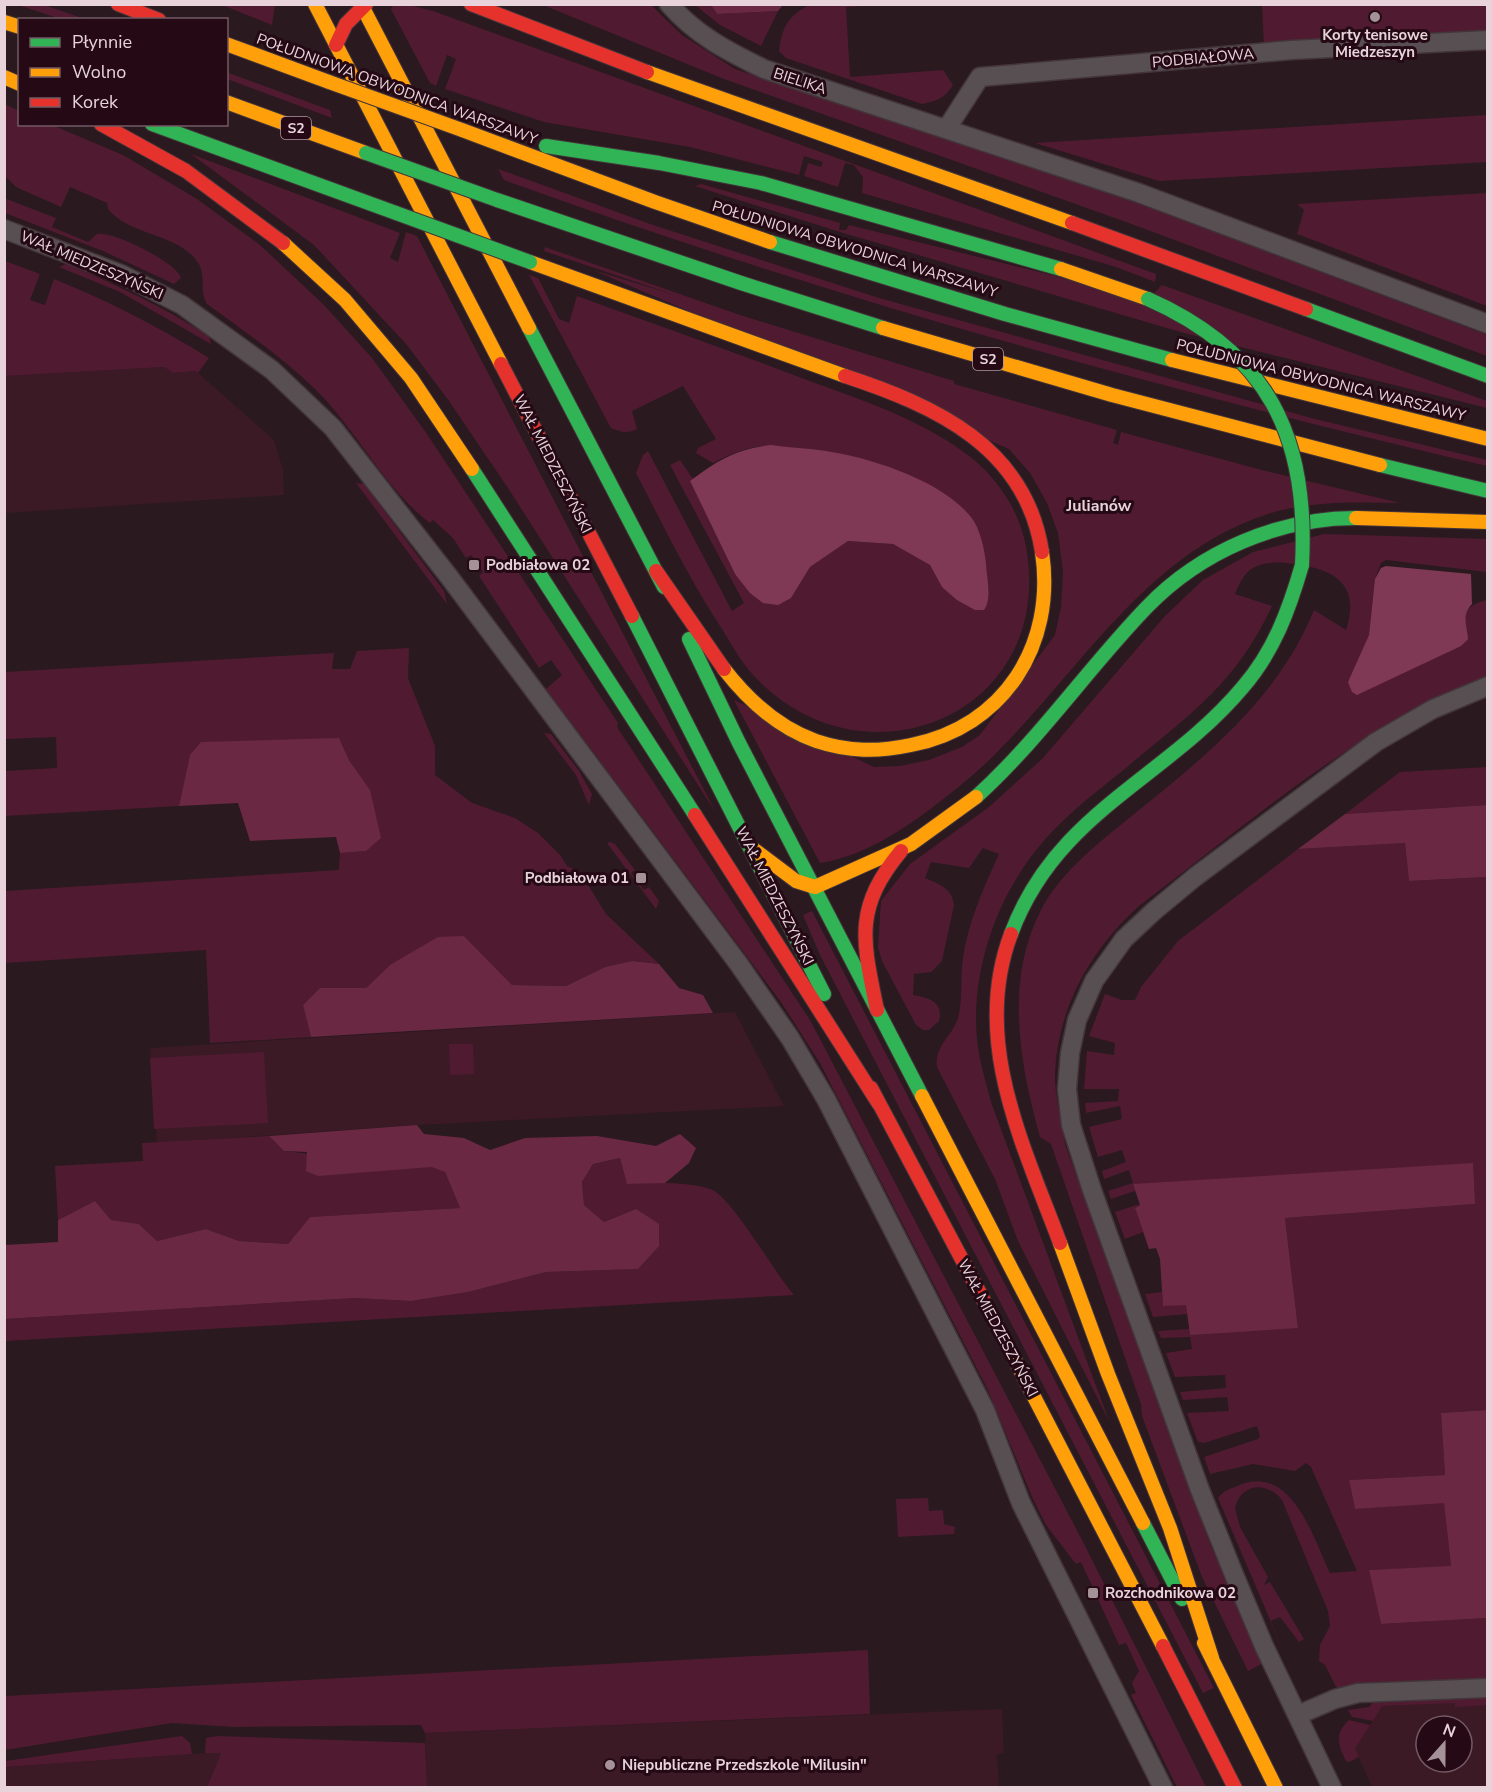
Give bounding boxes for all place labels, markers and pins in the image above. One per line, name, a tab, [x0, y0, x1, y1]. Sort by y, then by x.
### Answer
marker: Korty tenisowe Miedzeszyn	[1368, 10, 1382, 24]
place label: Korty tenisowe Miedzeszyn	[1322, 25, 1428, 62]
place label: Podbiałowa 02	[486, 555, 590, 575]
marker: Podbiałowa 02	[467, 558, 481, 572]
place label: Podbiałowa 01	[525, 868, 629, 888]
marker: Podbiałowa 01	[634, 871, 648, 885]
place label: Rozchodnikowa 02	[1105, 1583, 1236, 1603]
marker: Rozchodnikowa 02	[1086, 1586, 1100, 1600]
place label: Niepubliczne Przedszkole "Milusin"	[622, 1755, 867, 1775]
marker: Niepubliczne Przedszkole "Milusin"	[603, 1758, 617, 1772]

